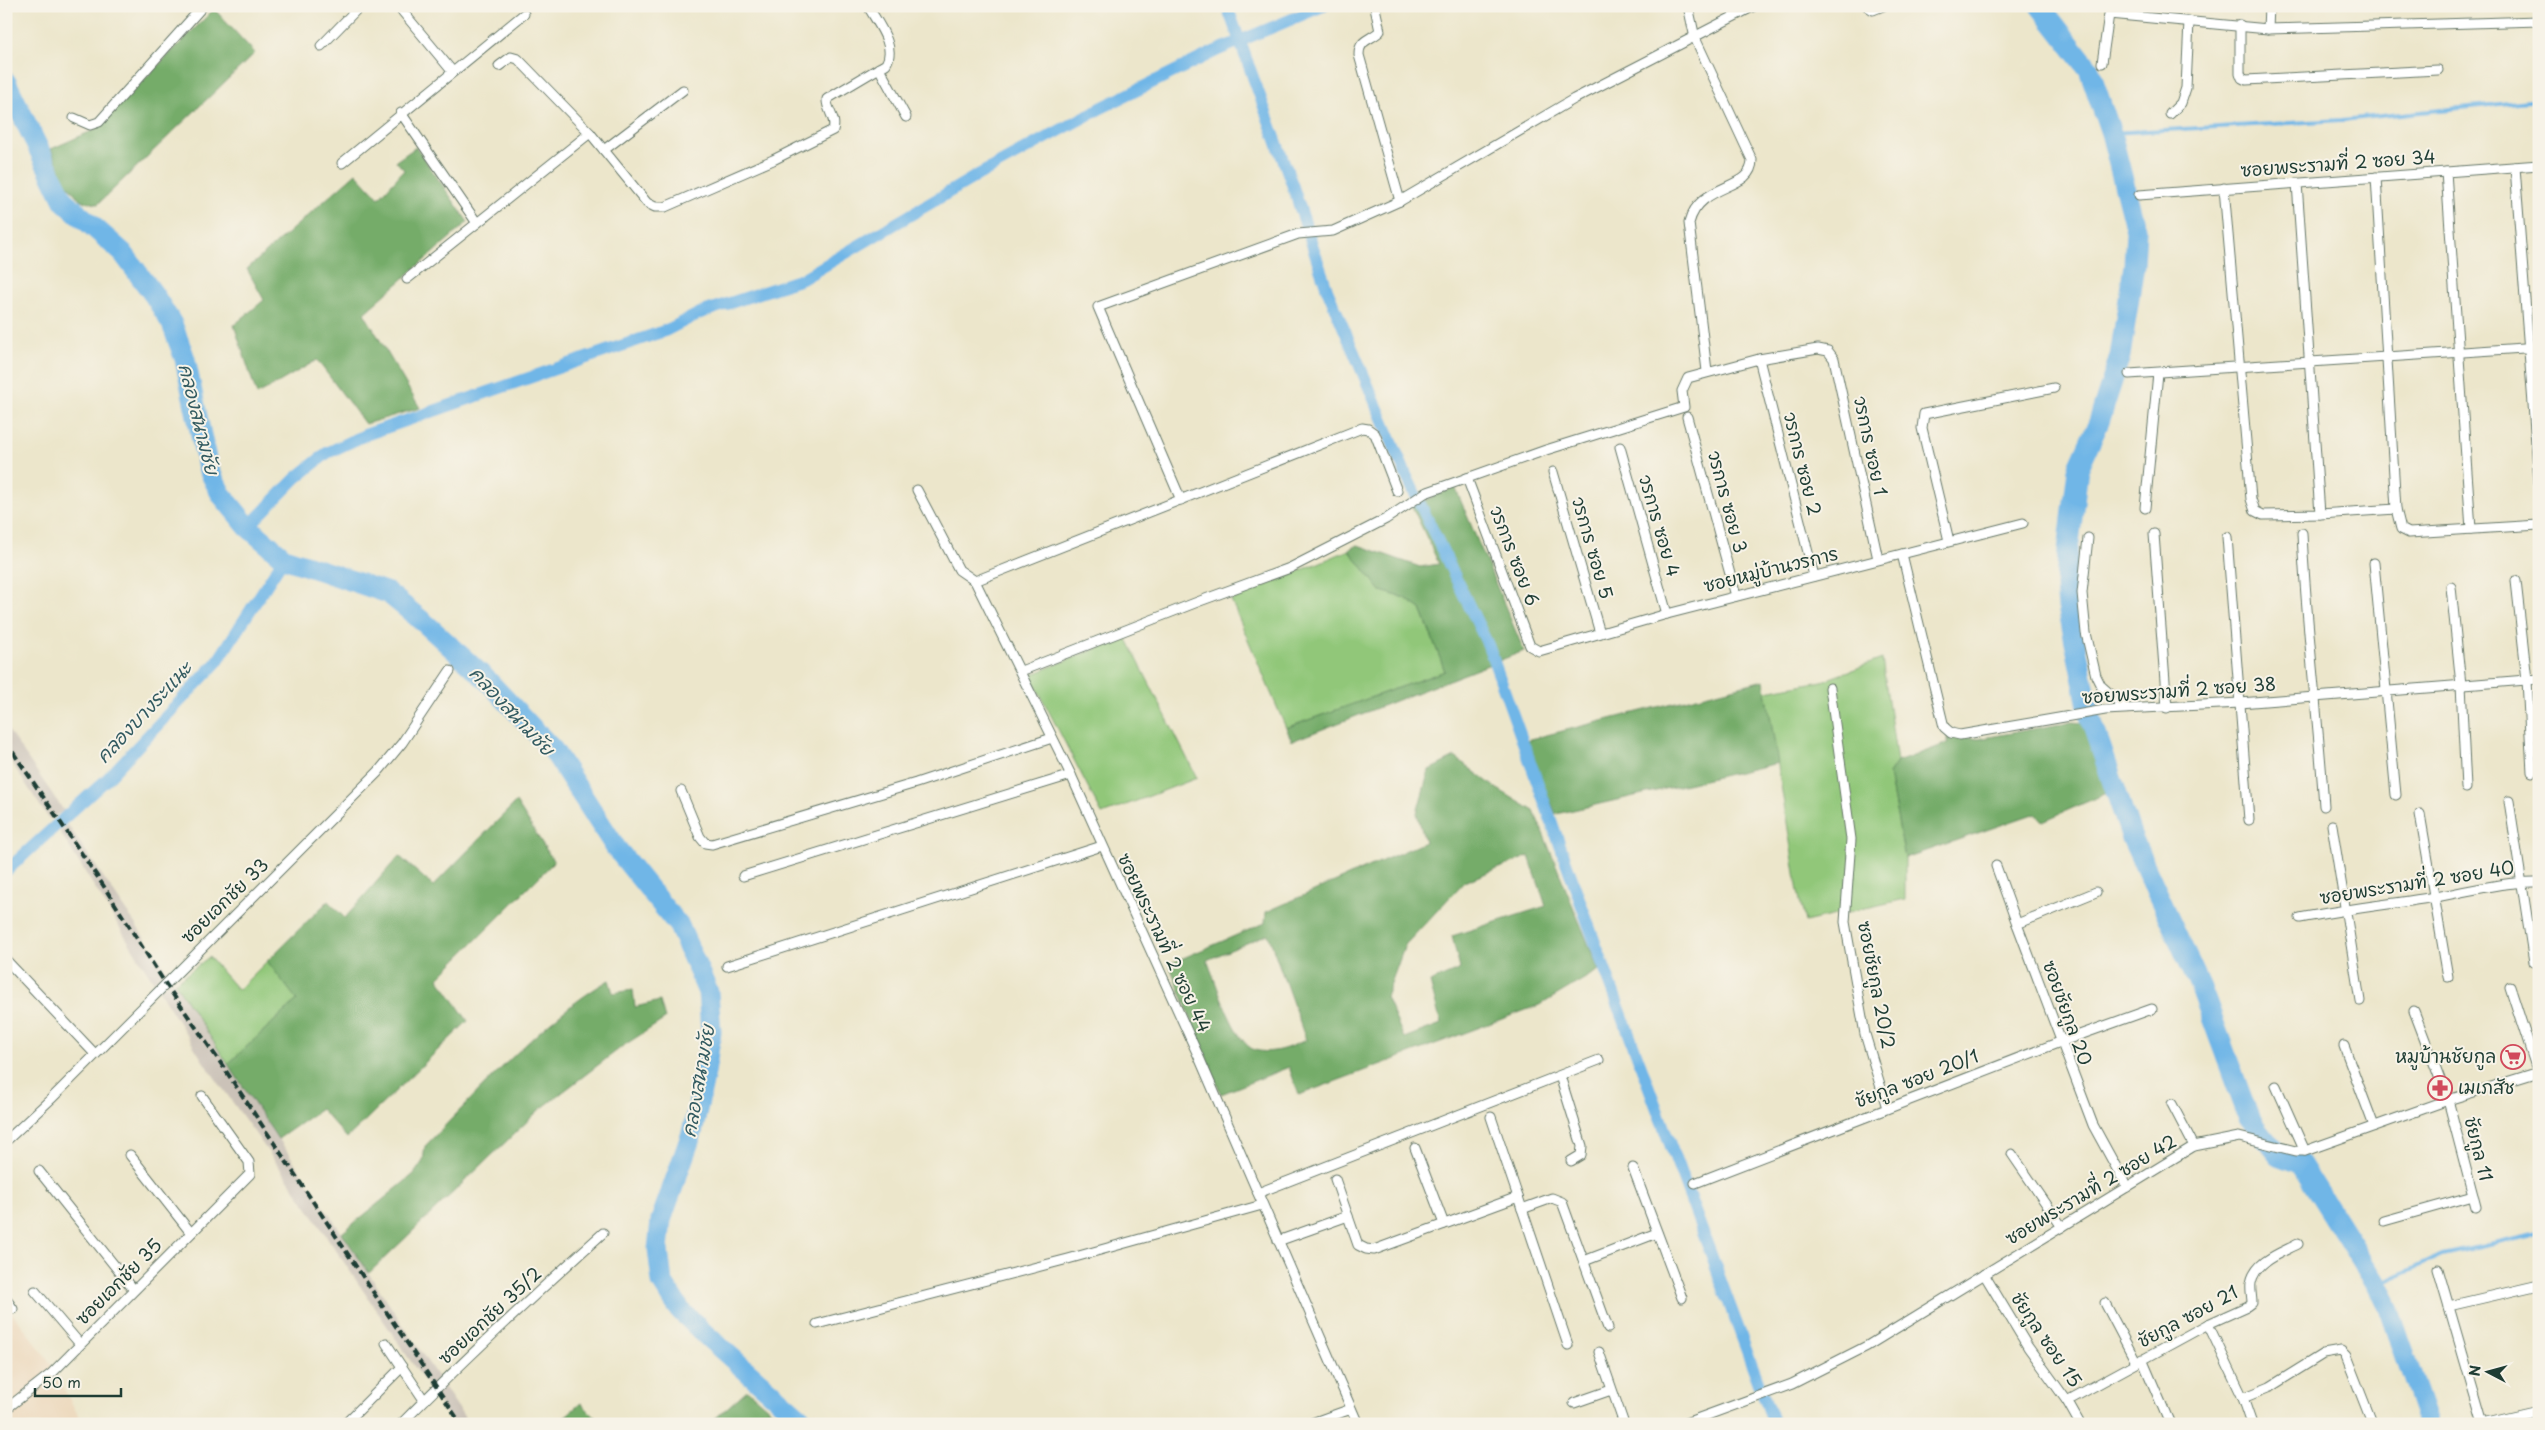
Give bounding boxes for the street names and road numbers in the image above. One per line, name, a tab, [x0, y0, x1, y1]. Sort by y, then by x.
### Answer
street label: ซอยพระรามที่ 2 ซอย 34	[2239, 139, 2436, 183]
street label: วรการ ซอย 1	[1848, 394, 1895, 498]
street label: วรการ ซอย 2	[1778, 409, 1829, 518]
street label: วรการ ซอย 3	[1702, 448, 1755, 556]
street label: วรการ ซอย 4	[1633, 472, 1688, 580]
street label: วรการ ซอย 5	[1566, 493, 1621, 602]
street label: วรการ ซอย 6	[1484, 501, 1547, 610]
street label: ซอยหมู่บ้านวรการ	[1701, 539, 1841, 600]
street label: ซอยพระรามที่ 2 ซอย 38	[2081, 666, 2277, 710]
street label: ซอยพระรามที่ 2 ซอย 44	[1112, 847, 1222, 1037]
street label: ซอยพระรามที่ 2 ซอย 40	[2317, 850, 2516, 910]
street label: ซอยเอกชัย 33	[174, 851, 274, 949]
street label: ซอยชัยกูล 20/2	[1850, 919, 1903, 1051]
street label: ซอยชัยกูล 20	[2035, 956, 2100, 1069]
street label: ชัยกูล ซอย 20/1	[1851, 1042, 1983, 1116]
street label: ชัยกูล 11	[2456, 1114, 2500, 1184]
street label: ซอยพระรามที่ 2 ซอย 42	[1998, 1124, 2181, 1251]
street label: ซอยเอกชัย 35	[68, 1231, 167, 1330]
street label: ซอยเอกชัย 35/2	[431, 1260, 547, 1370]
street label: ชัยกูล ซอย 21	[2132, 1278, 2243, 1355]
street label: ชัยกูล ซอย 15	[2004, 1286, 2089, 1394]

